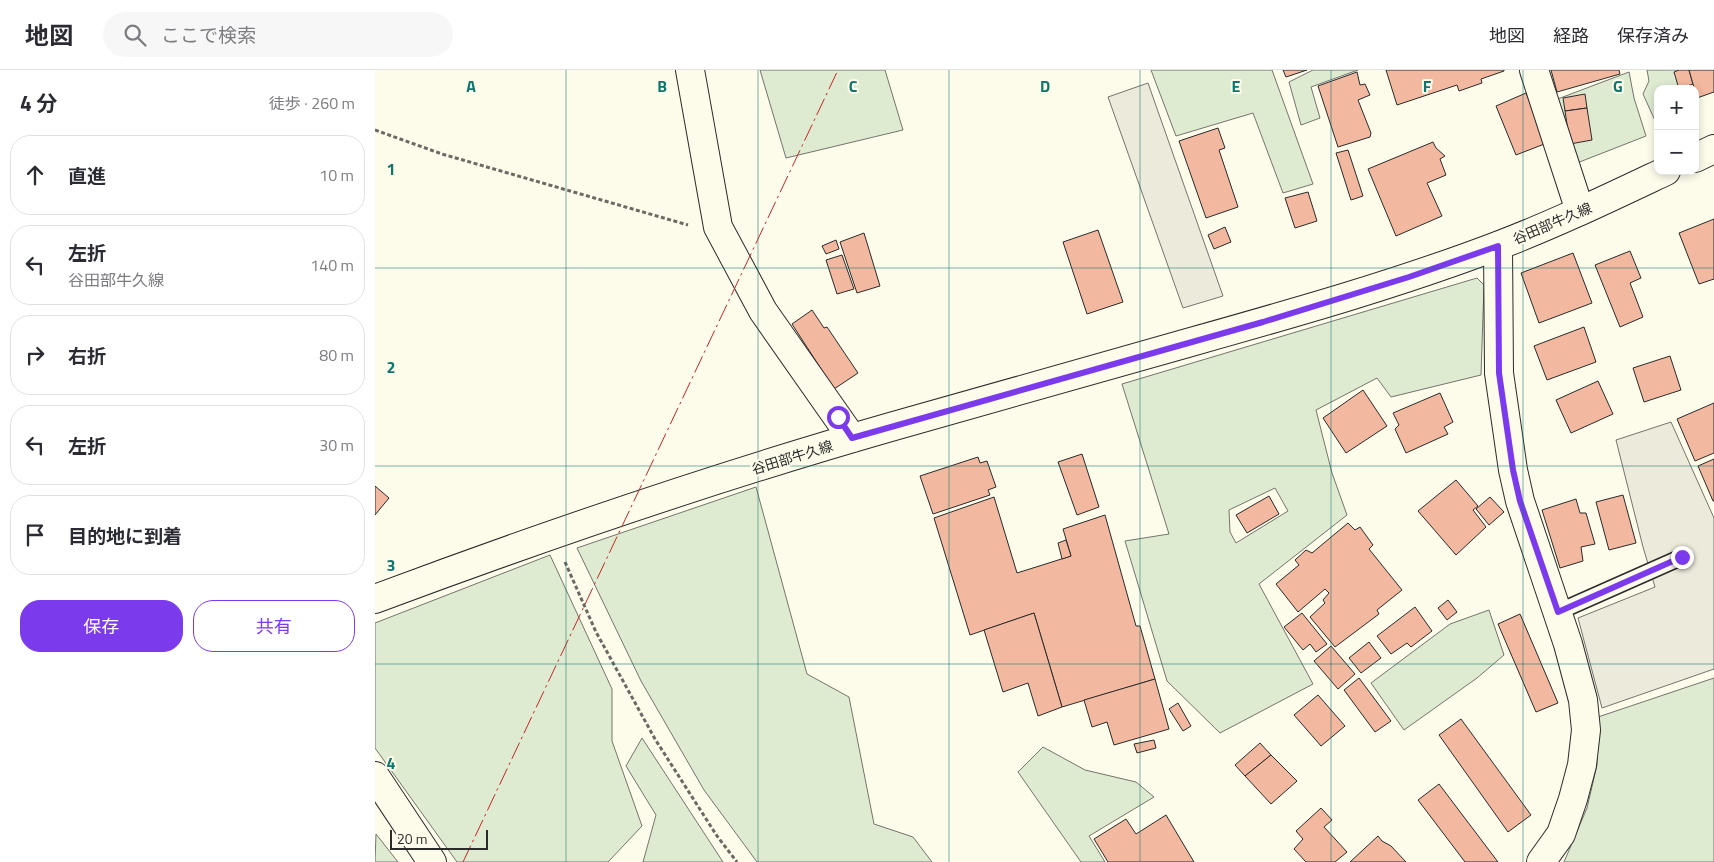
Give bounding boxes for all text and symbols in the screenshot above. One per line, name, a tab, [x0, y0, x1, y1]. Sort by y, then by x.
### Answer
search box	[103, 12, 453, 57]
text: 地図	[25, 17, 73, 53]
text: ここで検索	[161, 20, 256, 49]
icon: search	[121, 21, 149, 49]
text: 地図	[1489, 22, 1525, 49]
text: 経路	[1553, 22, 1589, 49]
text: 保存済み	[1617, 22, 1689, 49]
text: A	[466, 74, 476, 98]
text: B	[657, 74, 667, 98]
text: C	[849, 74, 858, 98]
text: D	[1040, 74, 1050, 98]
text: E	[1232, 74, 1241, 98]
text: F	[1423, 74, 1432, 98]
text: G	[1613, 74, 1623, 98]
map controls	[1654, 85, 1699, 175]
button: +	[1654, 85, 1699, 130]
text: 4 分	[20, 87, 57, 119]
text: 徒歩 · 260 m	[269, 91, 355, 115]
button: −	[1654, 130, 1699, 175]
text: 1	[387, 157, 395, 181]
icon: ahead	[21, 161, 49, 189]
text: 直進	[68, 161, 106, 190]
text: 10 m	[319, 163, 354, 187]
street label: 谷田部牛久線	[1509, 197, 1595, 249]
text: 左折	[68, 238, 106, 267]
icon: left	[21, 251, 49, 279]
text: 140 m	[310, 253, 354, 277]
text: 谷田部牛久線	[68, 268, 164, 292]
icon: right	[21, 341, 49, 369]
text: 右折	[68, 341, 106, 370]
text: 80 m	[319, 343, 354, 367]
text: 2	[387, 355, 395, 379]
route start	[827, 406, 850, 429]
icon: left	[21, 431, 49, 459]
text: 左折	[68, 431, 106, 460]
text: 30 m	[319, 433, 354, 457]
street label: 谷田部牛久線	[749, 435, 835, 479]
icon: arrive	[21, 521, 49, 549]
text: 目的地に到着	[68, 521, 182, 550]
route end	[1671, 546, 1694, 569]
text: 3	[387, 553, 395, 577]
button: 保存	[20, 600, 183, 652]
button: 共有	[193, 600, 355, 652]
text: 4	[387, 751, 396, 775]
scale bar	[390, 827, 487, 850]
text: 20 m	[397, 828, 427, 849]

